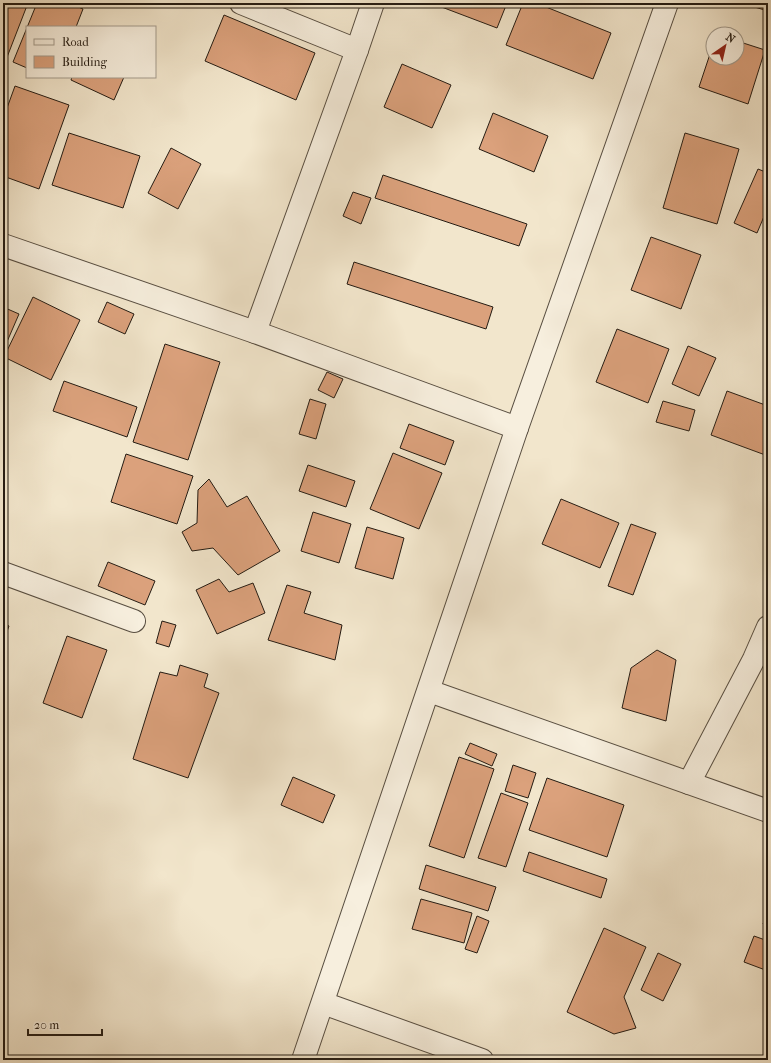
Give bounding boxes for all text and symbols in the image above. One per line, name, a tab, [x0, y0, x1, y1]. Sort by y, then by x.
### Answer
legend	[26, 26, 156, 78]
north arrow	[705, 26, 745, 66]
text: N	[723, 30, 738, 46]
text: Road	[62, 35, 89, 49]
text: Building	[62, 55, 107, 69]
scale bar	[28, 1011, 102, 1037]
text: 20 m	[34, 1018, 59, 1032]

